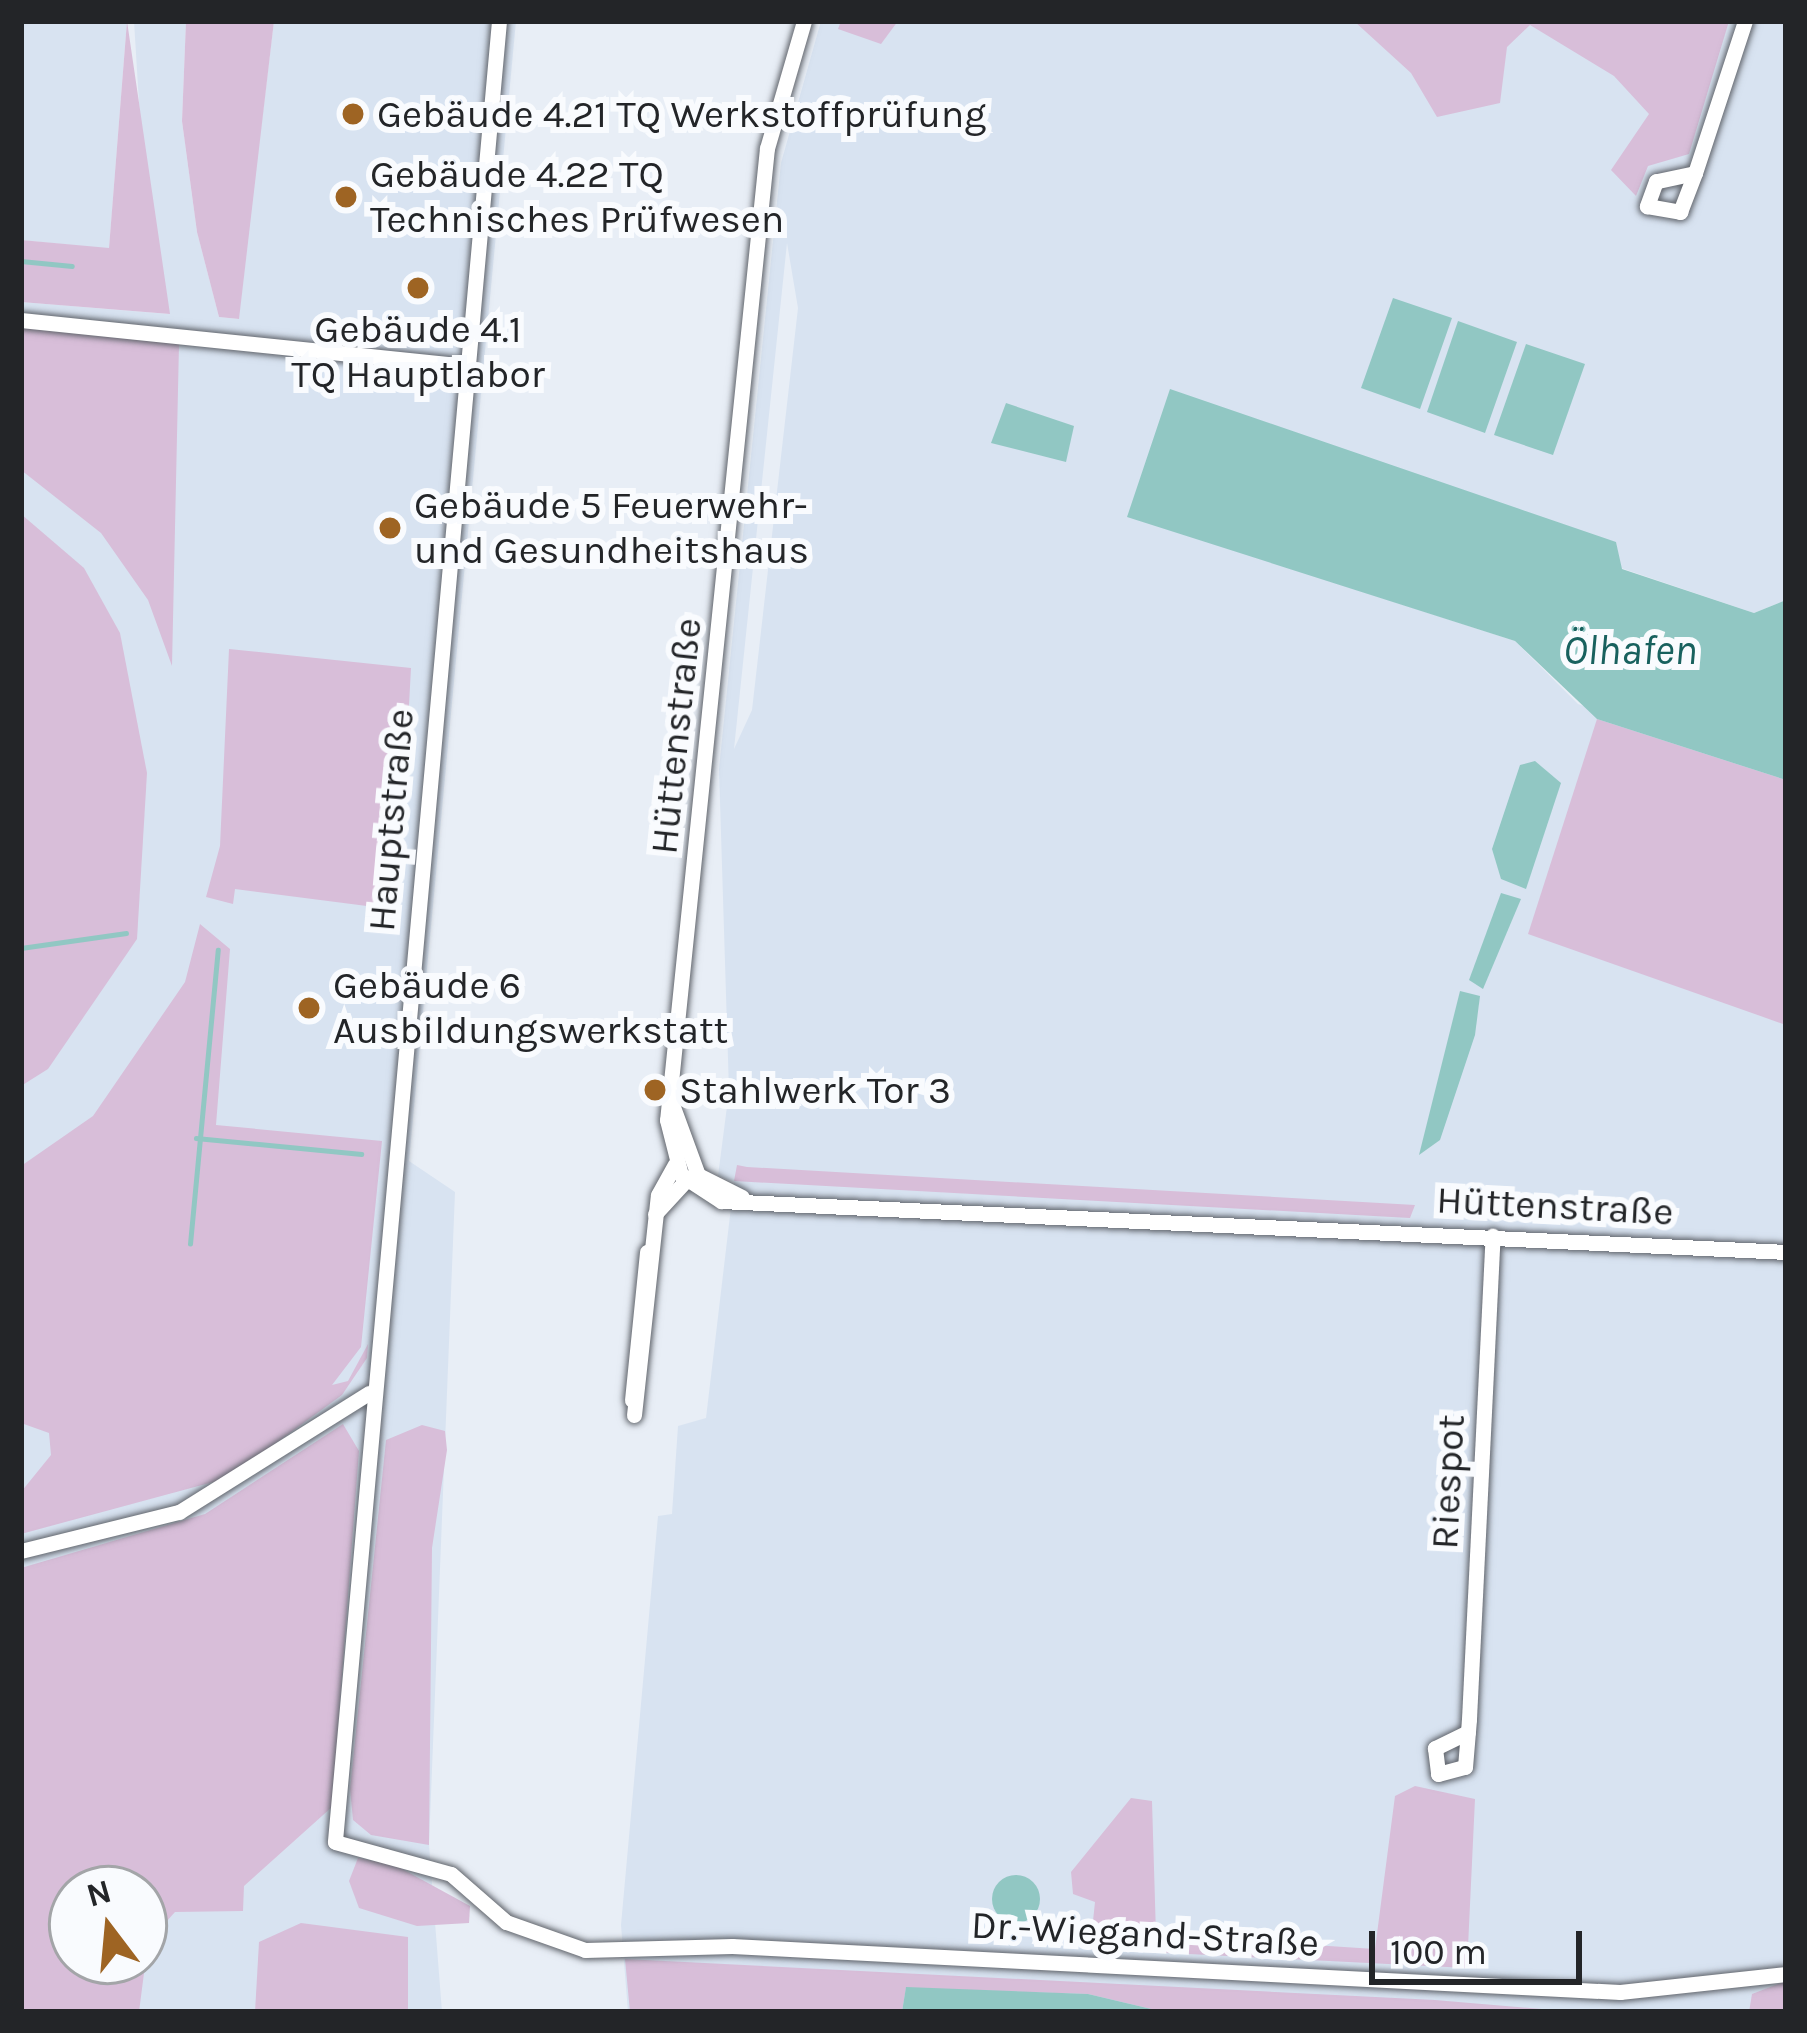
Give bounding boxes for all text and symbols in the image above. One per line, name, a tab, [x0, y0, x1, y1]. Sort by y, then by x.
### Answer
place label: Gebäude 4.21 TQ Werkstoffprüfung	[377, 91, 986, 137]
marker: Gebäude 4.21 TQ Werkstoffprüfung	[340, 101, 366, 127]
place label: Gebäude 4.22 TQ Technisches Prüfwesen	[370, 152, 784, 243]
marker: Gebäude 4.22 TQ Technisches Prüfwesen	[333, 184, 359, 210]
marker: Gebäude 4.1 TQ Hauptlabor	[405, 275, 431, 301]
place label: Gebäude 4.1 TQ Hauptlabor	[291, 307, 545, 398]
place label: Gebäude 5 Feuerwehr- und Gesundheitshaus	[414, 483, 809, 574]
marker: Gebäude 5 Feuerwehr- und Gesundheitshaus	[377, 515, 403, 541]
street label: Hüttenstraße	[640, 616, 712, 856]
water label: Ölhafen	[1563, 625, 1697, 675]
street label: Hauptstraße	[358, 707, 424, 933]
place label: Gebäude 6 Ausbildungswerkstatt	[333, 963, 728, 1054]
marker: Gebäude 6 Ausbildungswerkstatt	[296, 995, 322, 1021]
place label: Stahlwerk Tor 3	[679, 1067, 951, 1113]
marker: Stahlwerk Tor 3	[642, 1077, 668, 1103]
street label: Hüttenstraße	[1435, 1176, 1675, 1236]
street label: Riespot	[1421, 1413, 1475, 1551]
north arrow	[48, 1865, 168, 1985]
text: N	[82, 1872, 116, 1915]
street label: Dr.-Wiegand-Straße	[970, 1902, 1320, 1966]
scale bar	[1375, 1907, 1588, 1981]
text: 100 m	[1390, 1931, 1487, 1973]

